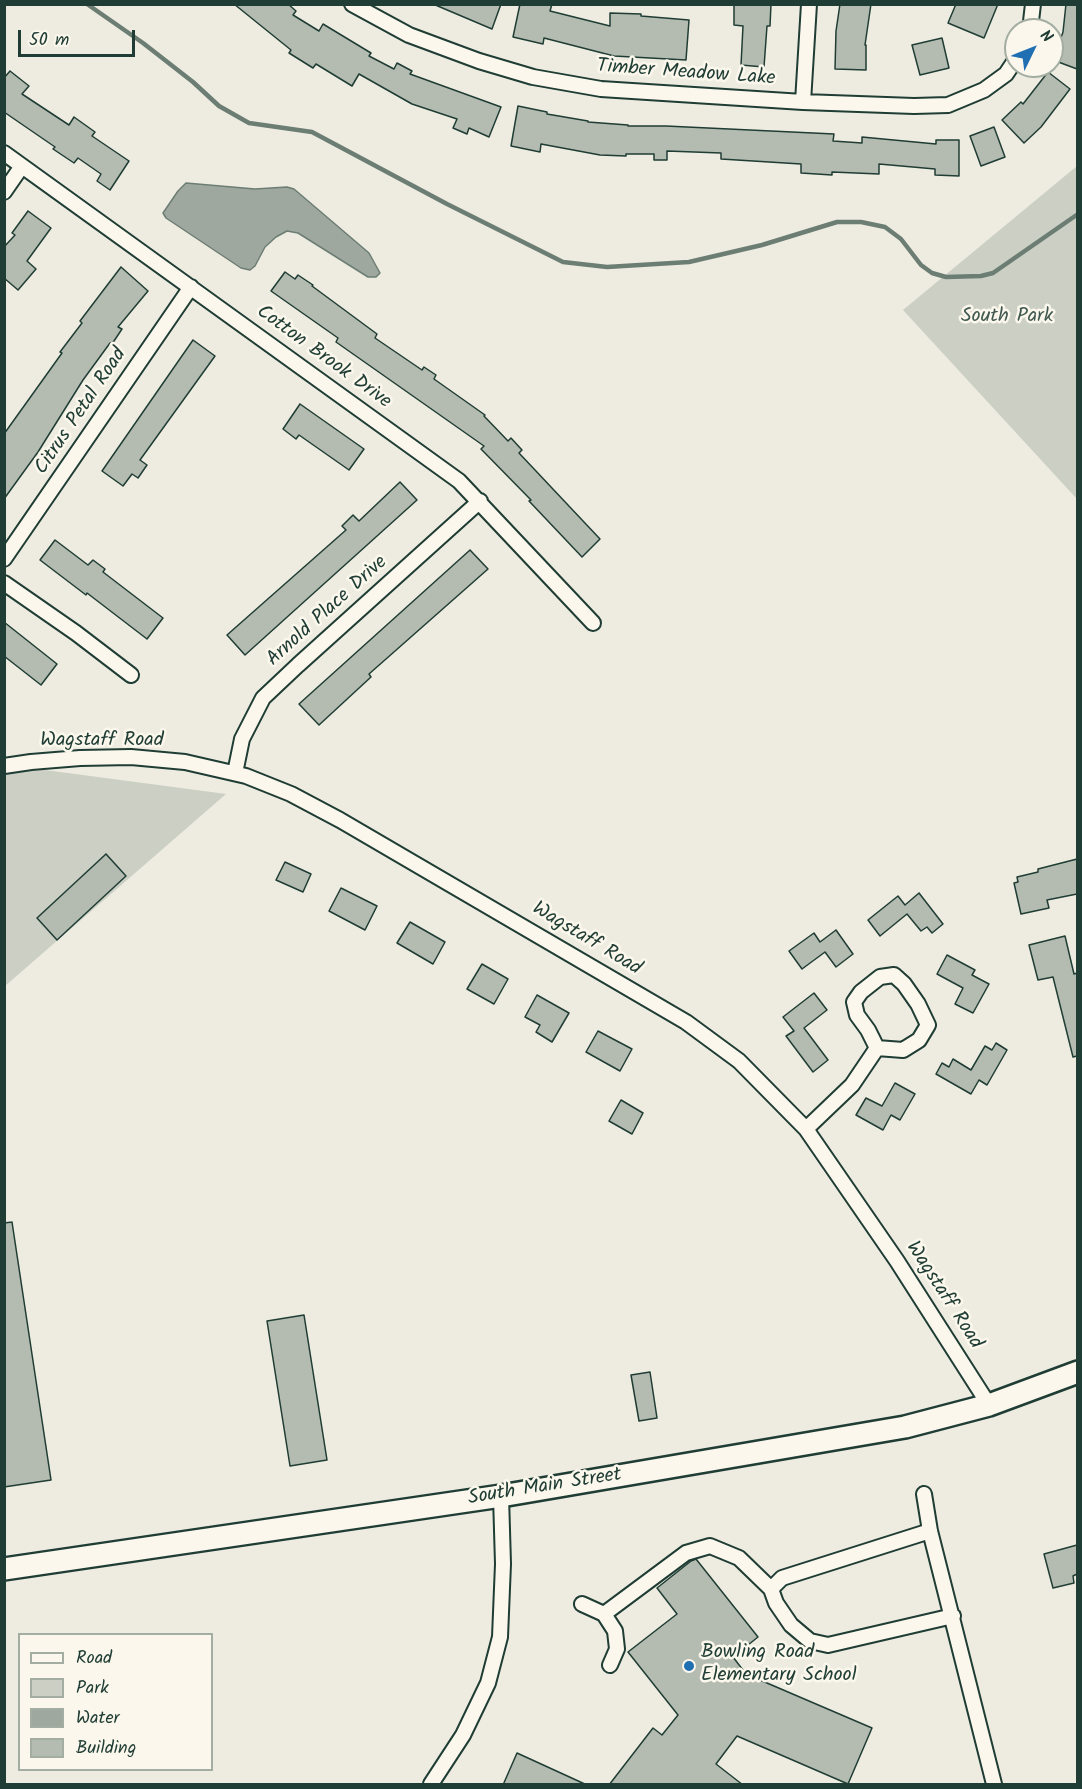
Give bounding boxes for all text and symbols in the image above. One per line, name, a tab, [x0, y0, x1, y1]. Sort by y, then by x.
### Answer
scale bar	[21, 18, 138, 56]
north arrow	[1004, 18, 1064, 78]
text: N	[1033, 25, 1059, 49]
text: 50 m	[29, 26, 69, 55]
street label: Timber Meadow Lake	[596, 56, 776, 92]
street label: Cotton Brook Drive	[251, 301, 395, 415]
park label: South Park	[961, 306, 1053, 330]
street label: Citrus Petal Road	[31, 344, 133, 480]
street label: Arnold Place Drive	[263, 551, 393, 673]
street label: Wagstaff Road	[40, 730, 164, 754]
street label: Wagstaff Road	[527, 898, 645, 982]
street label: Wagstaff Road	[899, 1238, 987, 1354]
street label: South Main Street	[467, 1464, 623, 1512]
legend	[18, 1633, 213, 1771]
place label: Bowling Road Elementary School	[701, 1642, 857, 1689]
text: Road	[76, 1644, 112, 1673]
marker: Bowling Road Elementary School	[682, 1659, 696, 1673]
text: Park	[76, 1674, 109, 1703]
text: Water	[76, 1704, 120, 1733]
text: Building	[76, 1734, 136, 1763]

